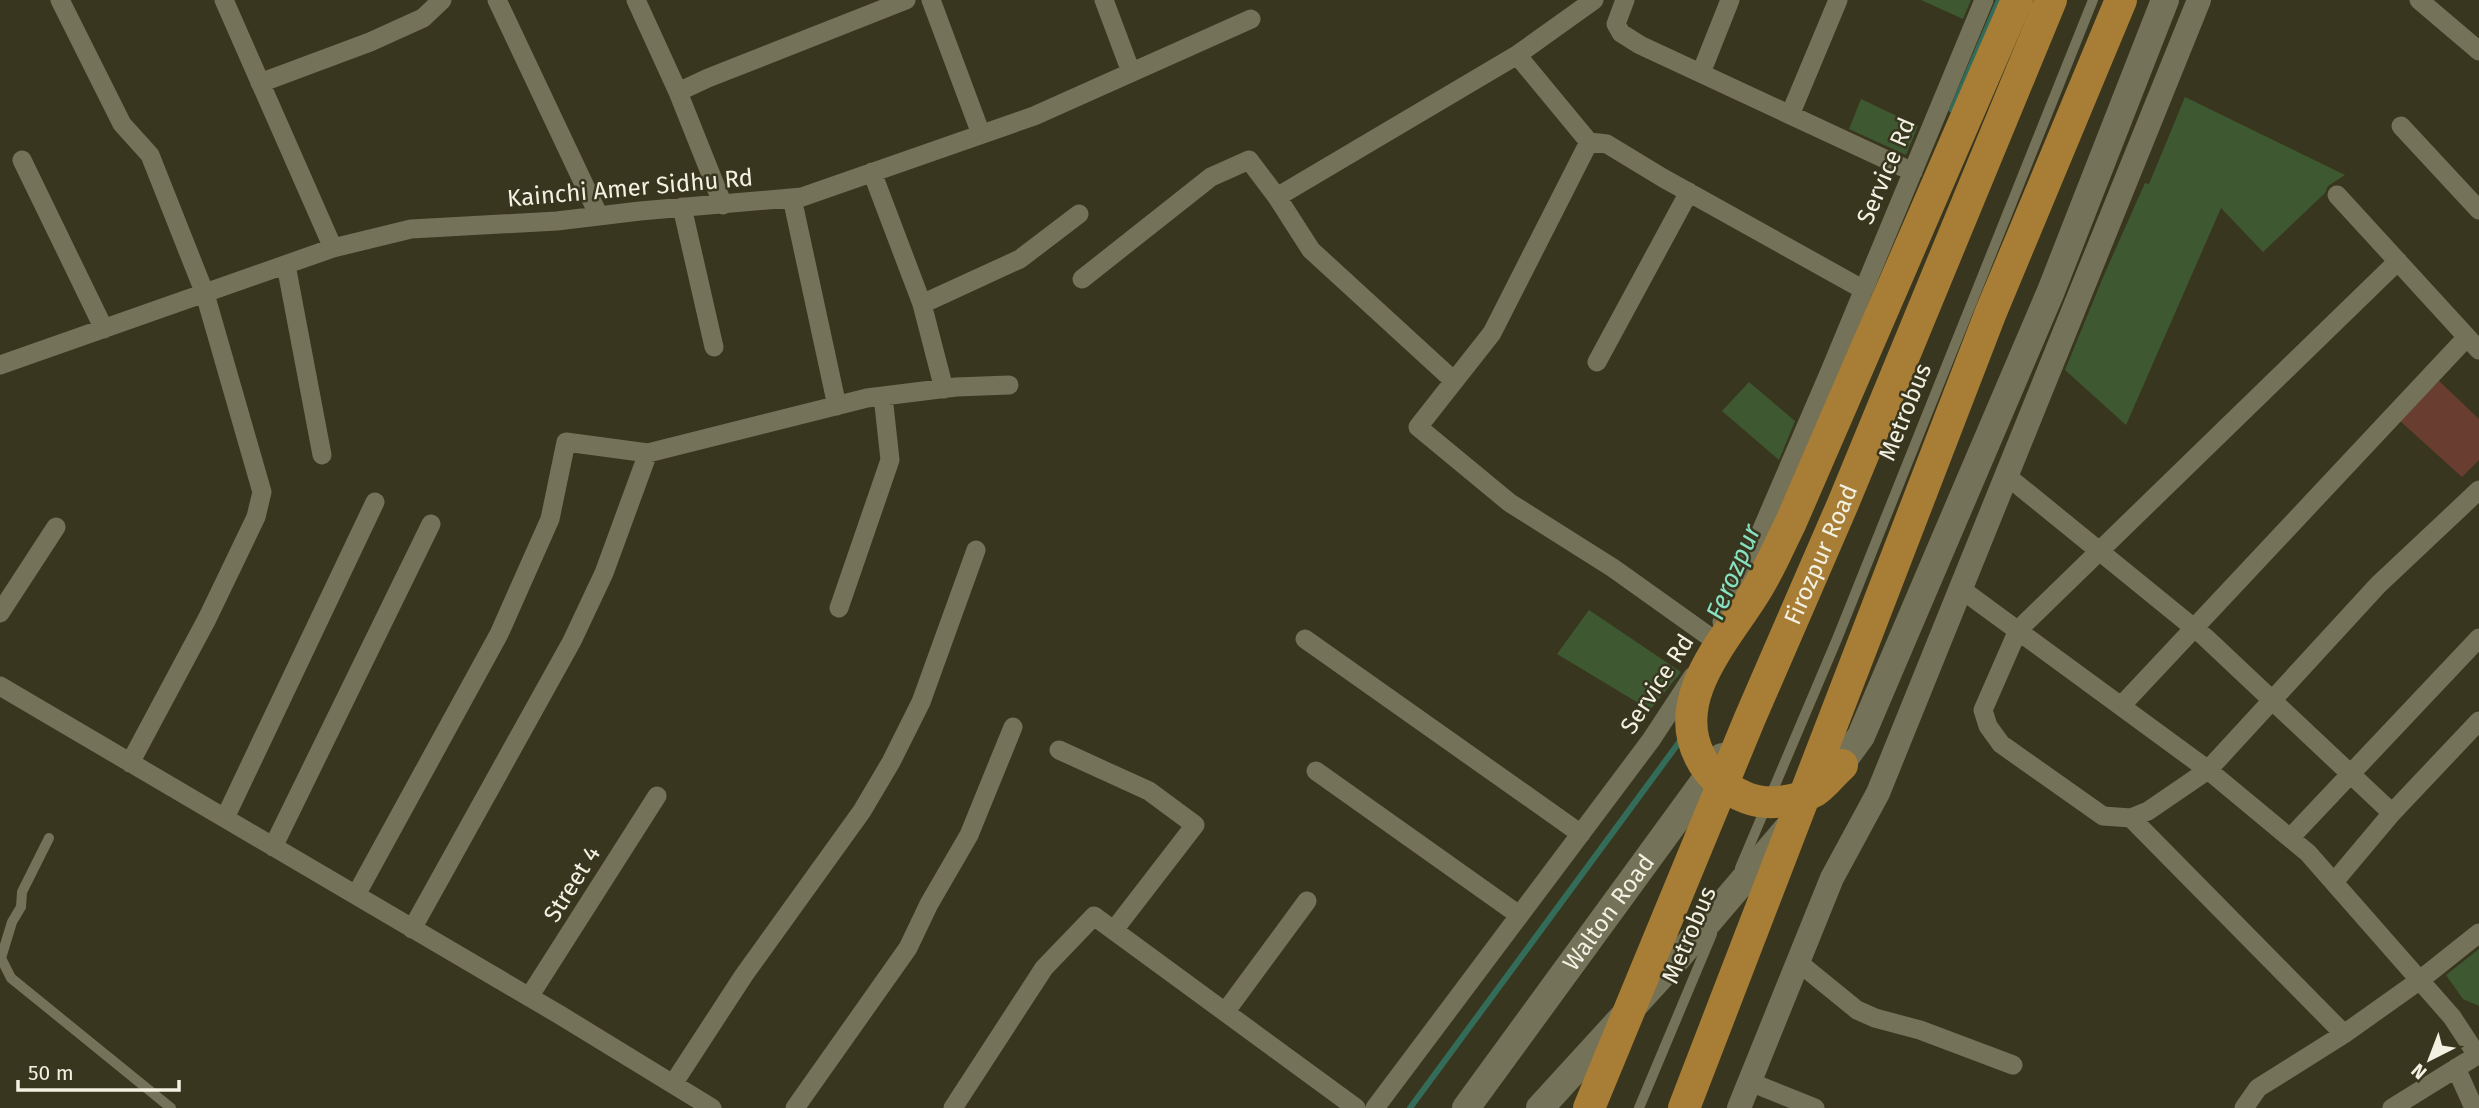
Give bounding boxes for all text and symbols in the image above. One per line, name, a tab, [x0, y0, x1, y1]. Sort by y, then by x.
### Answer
street label: Service Rd	[1851, 114, 1921, 228]
street label: Kainchi Amer Sidhu Rd	[506, 163, 754, 213]
street label: Metrobus	[1873, 359, 1937, 465]
street label: Firozpur Road	[1778, 480, 1863, 629]
water label: Ferozpur	[1700, 519, 1768, 624]
street label: Service Rd	[1614, 629, 1700, 739]
street label: Street 4	[538, 841, 606, 927]
street label: Walton Road	[1557, 849, 1660, 976]
street label: Metrobus	[1656, 882, 1722, 988]
north arrow	[2395, 1024, 2465, 1094]
scale bar	[18, 1048, 178, 1092]
text: N	[2407, 1058, 2431, 1084]
text: 50 m	[28, 1060, 74, 1086]

